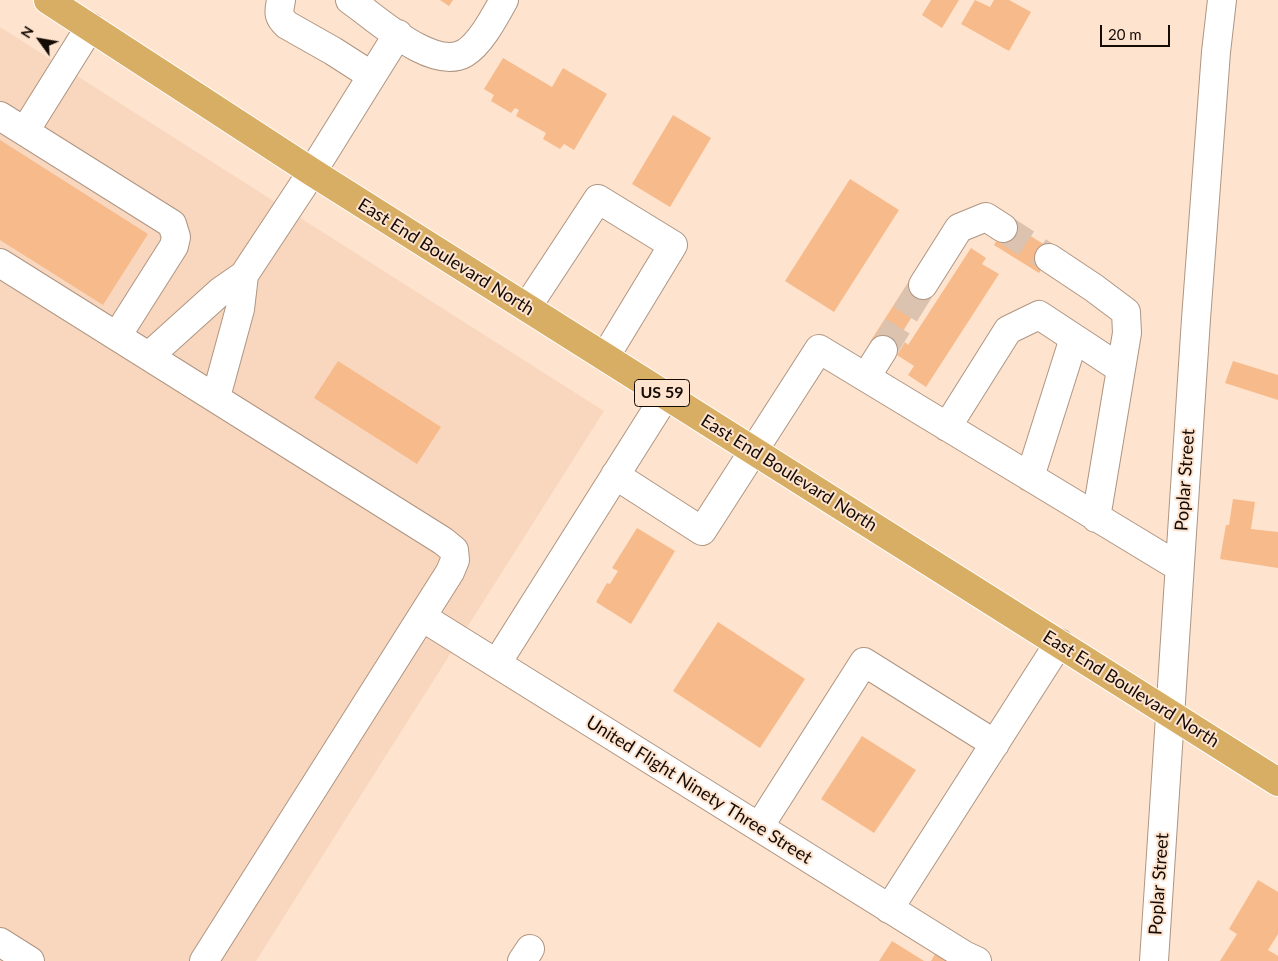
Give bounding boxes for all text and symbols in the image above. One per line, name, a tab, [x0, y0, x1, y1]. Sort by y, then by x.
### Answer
north arrow	[15, 15, 65, 65]
scale bar	[1103, 15, 1173, 47]
text: N	[17, 23, 37, 41]
text: 20 m	[1108, 25, 1142, 43]
street label: East End Boulevard North	[354, 194, 538, 320]
road number: US 59	[634, 379, 690, 406]
street label: East End Boulevard North	[697, 410, 881, 536]
street label: Poplar Street	[1171, 428, 1199, 532]
street label: East End Boulevard North	[1039, 626, 1223, 752]
street label: United Flight Ninety Three Street	[582, 711, 816, 869]
street label: Poplar Street	[1145, 832, 1173, 936]

